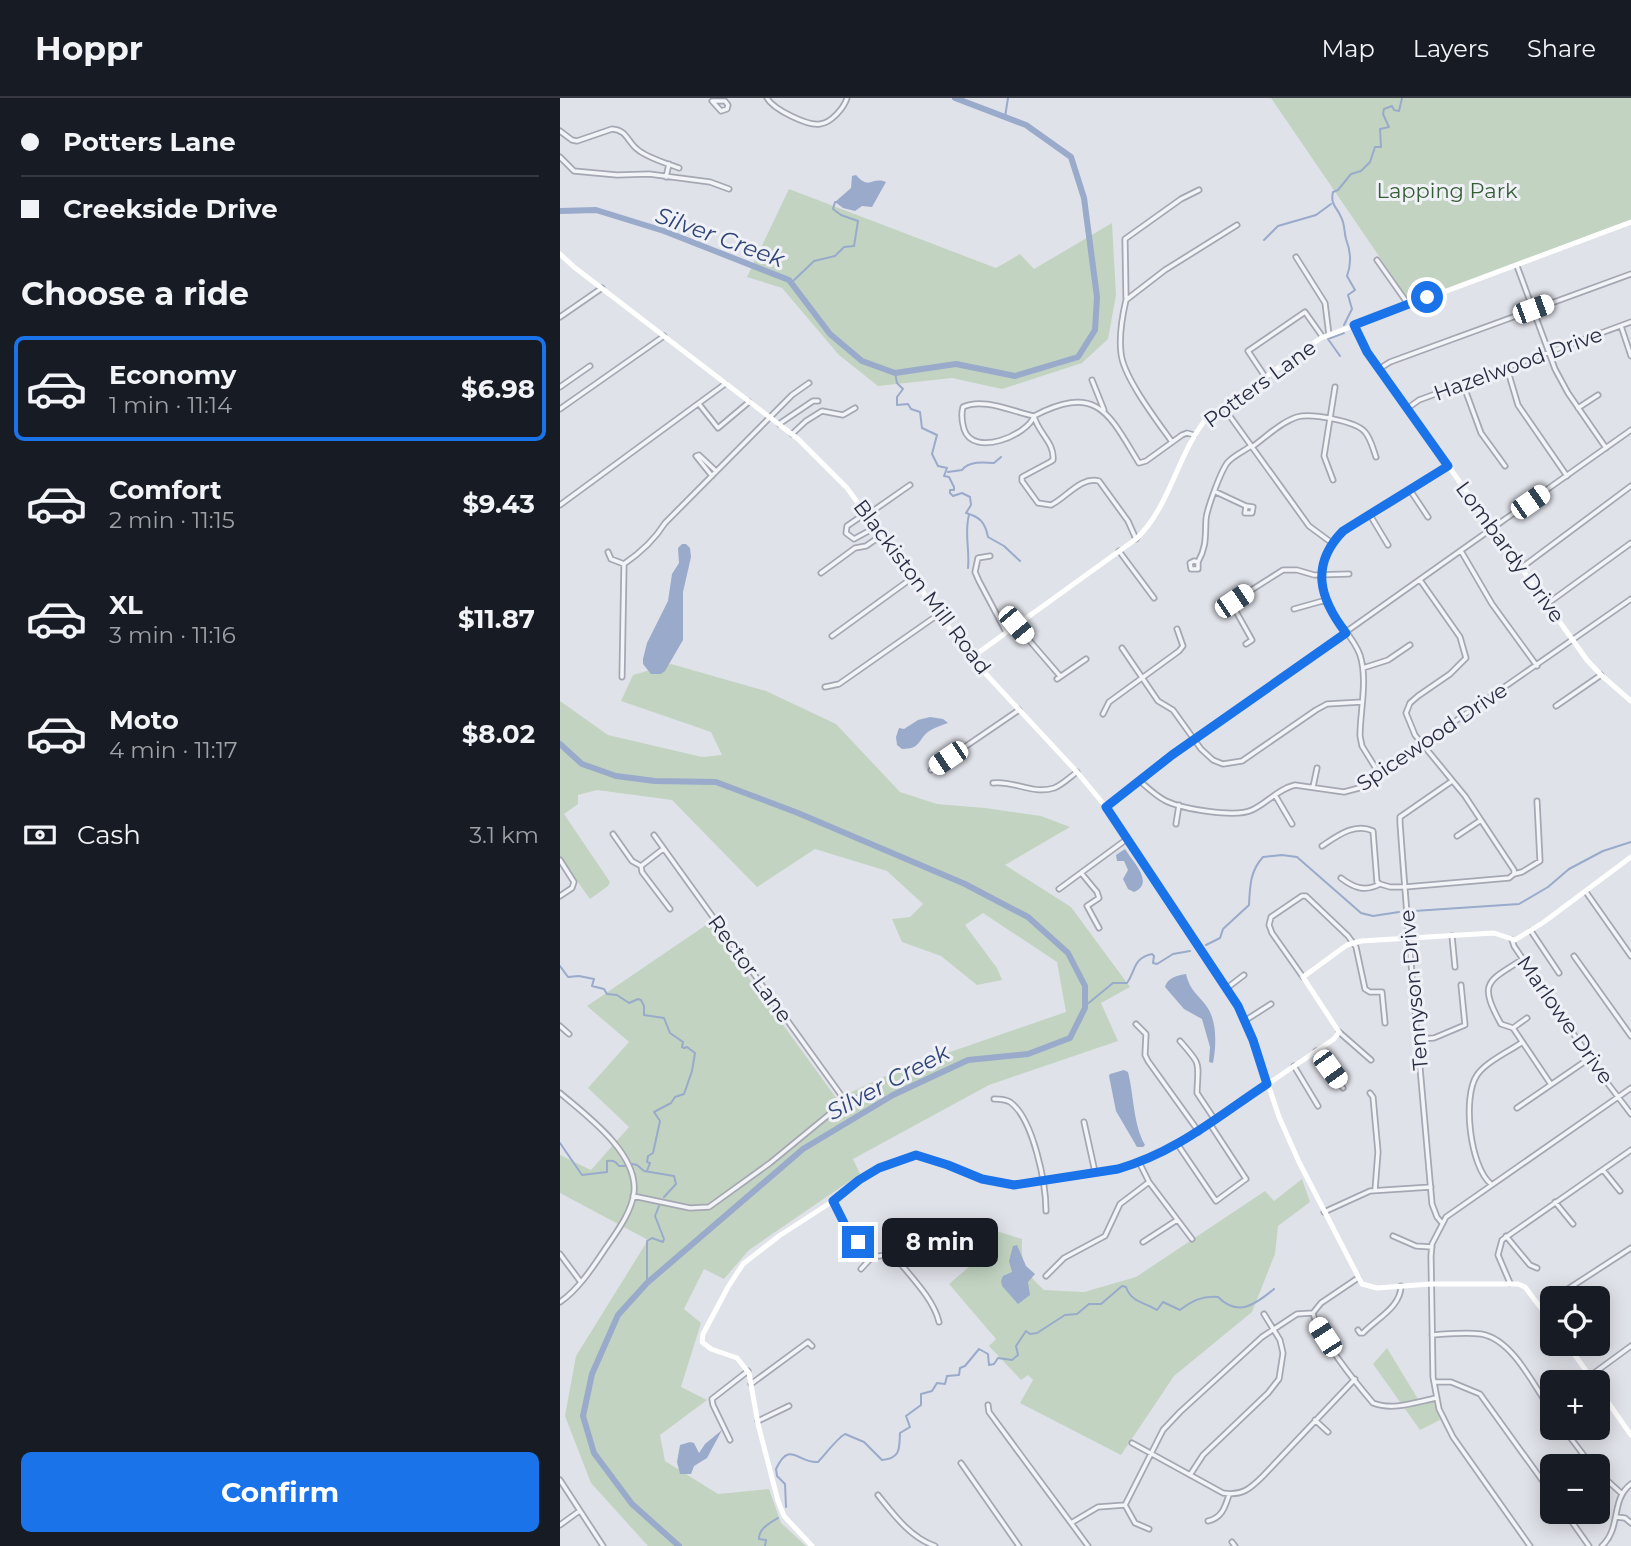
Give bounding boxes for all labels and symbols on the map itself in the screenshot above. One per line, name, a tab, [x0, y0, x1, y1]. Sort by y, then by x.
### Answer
park label: Lapping Park	[1377, 178, 1518, 203]
water label: Silver Creek	[652, 201, 789, 274]
route start	[1411, 281, 1443, 313]
car	[1510, 292, 1557, 326]
street label: Hazelwood Drive	[1430, 321, 1606, 406]
street label: Potters Lane	[1199, 334, 1321, 433]
street label: Lombardy Drive	[1451, 476, 1570, 627]
car	[1507, 481, 1554, 523]
street label: Blackiston Mill Road	[849, 494, 996, 679]
car	[1211, 581, 1258, 621]
car	[995, 602, 1038, 648]
street label: Spicewood Drive	[1352, 677, 1512, 796]
car	[925, 738, 972, 778]
street label: Tennyson Drive	[1394, 909, 1433, 1071]
street label: Rector Lane	[703, 910, 798, 1027]
street label: Marlowe Drive	[1512, 951, 1619, 1089]
water label: Silver Creek	[822, 1037, 955, 1126]
car	[1310, 1046, 1351, 1092]
callout: 8 min	[882, 1218, 998, 1266]
route end	[842, 1226, 874, 1258]
car	[1305, 1314, 1346, 1360]

